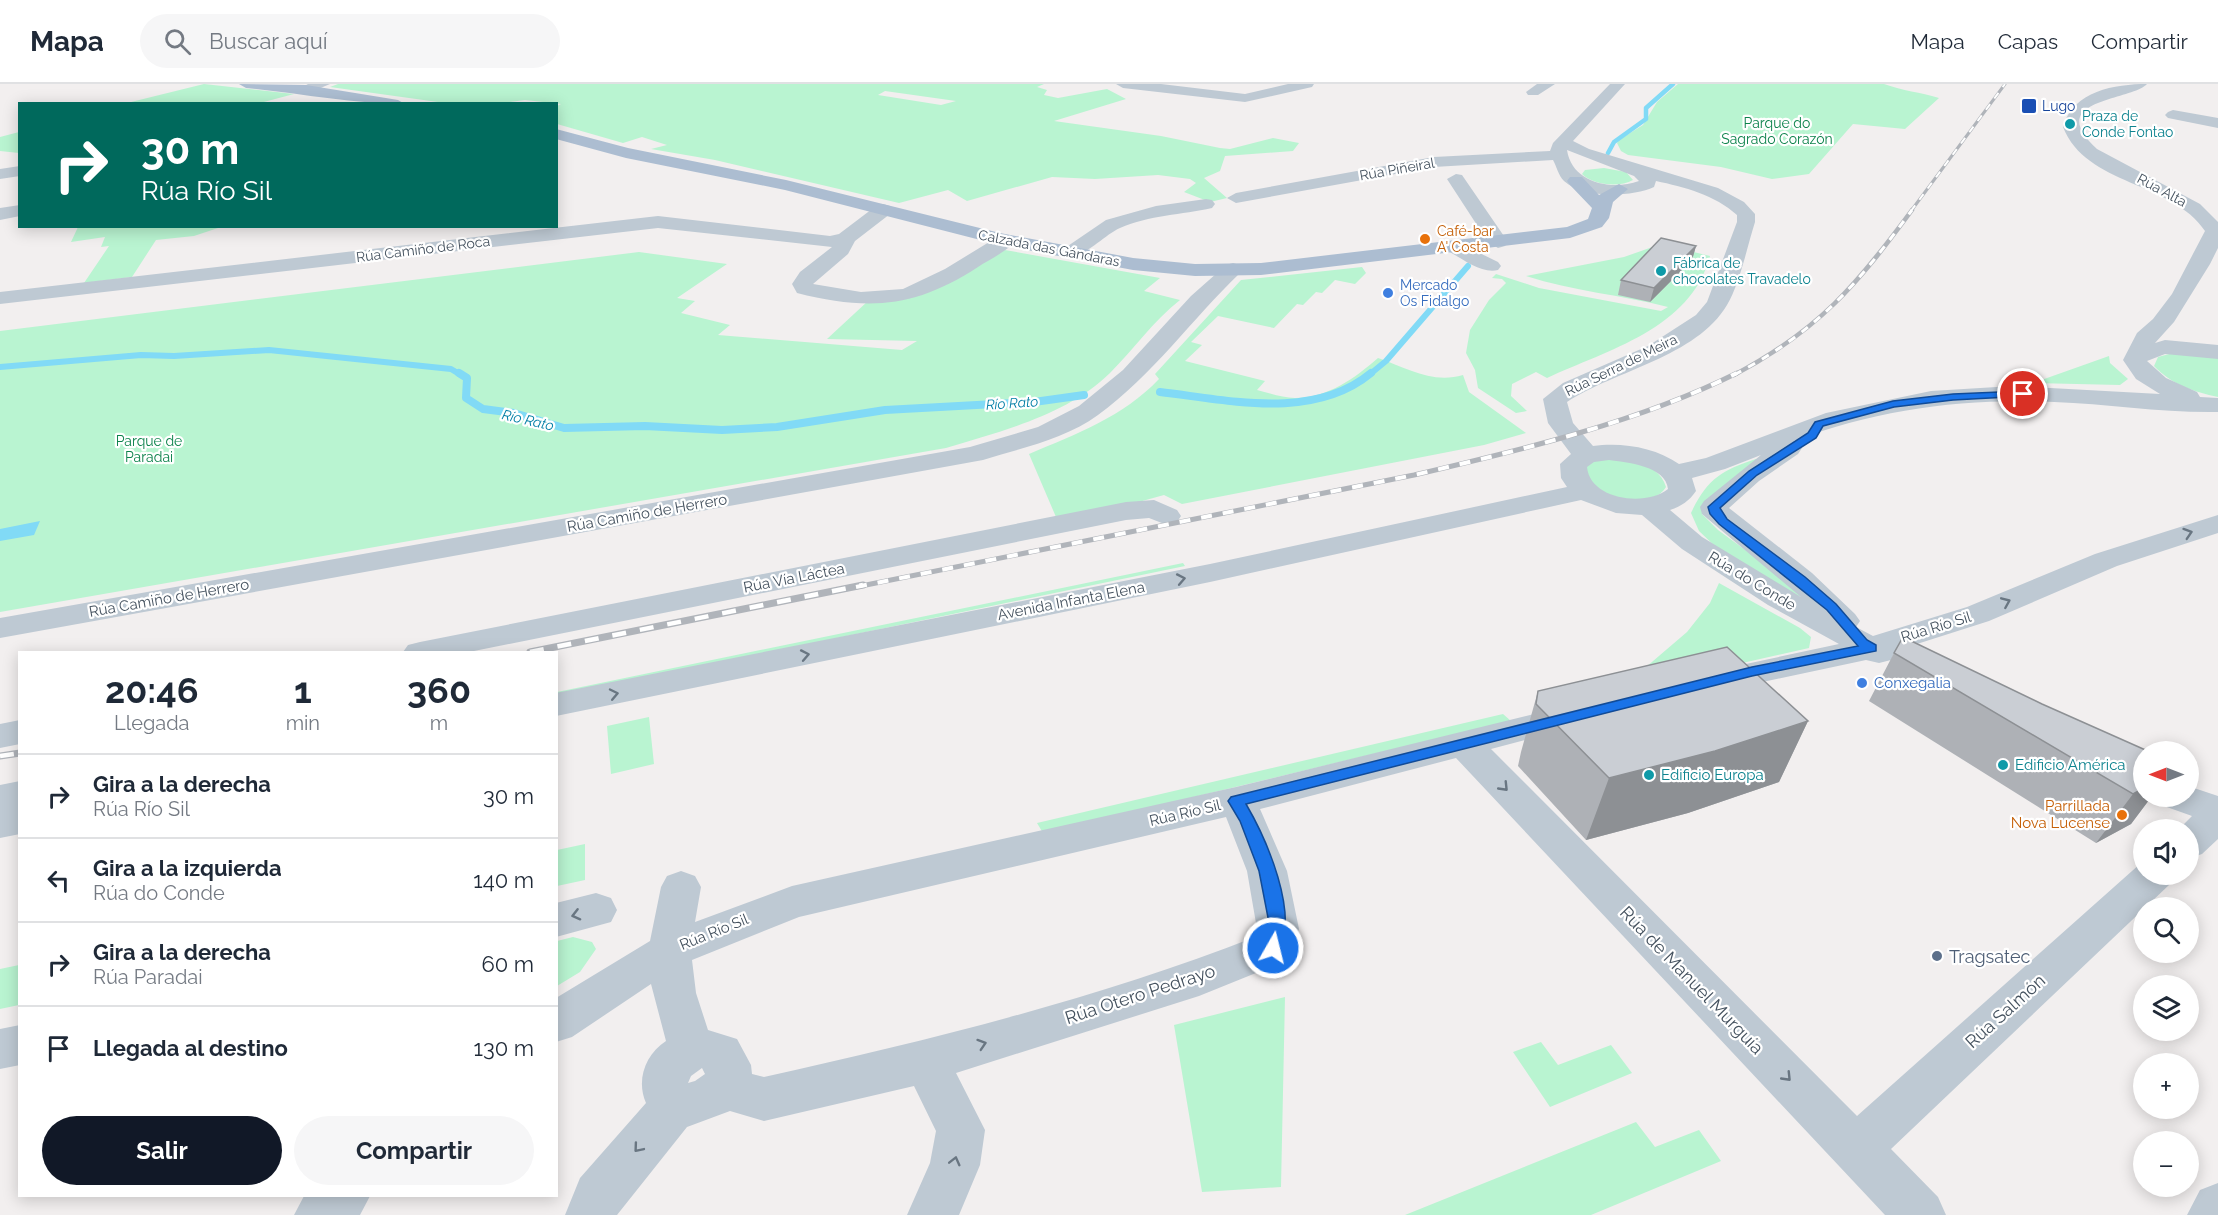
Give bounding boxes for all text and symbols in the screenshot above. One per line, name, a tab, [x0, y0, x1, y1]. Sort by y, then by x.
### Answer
search box	[140, 14, 560, 68]
text: Mapa	[30, 25, 104, 58]
icon: search	[161, 25, 194, 58]
text: Buscar aquí	[209, 28, 328, 54]
text: Mapa	[1910, 29, 1965, 54]
text: Capas	[1998, 29, 2058, 54]
text: Compartir	[2091, 29, 2188, 54]
marker: Lugo	[2020, 97, 2038, 115]
place label: Lugo	[2042, 98, 2075, 114]
place label: Praza de Conde Fontao	[2082, 108, 2173, 140]
park label: Parque do Sagrado Corazón	[1721, 115, 1833, 147]
marker: Praza de Conde Fontao	[2063, 117, 2077, 131]
text: 30 m	[141, 125, 239, 174]
icon: right	[42, 126, 120, 204]
street label: Rúa Piñeiral	[1358, 154, 1436, 183]
street label: Rúa Alta	[2135, 170, 2189, 210]
text: Rúa Río Sil	[141, 175, 272, 206]
place label: Café-bar A' Costa	[1437, 223, 1494, 255]
street label: Calzada das Gándaras	[977, 226, 1121, 270]
marker: Café-bar A' Costa	[1418, 232, 1432, 246]
street label: Rúa Camiño de Roca	[355, 233, 491, 265]
place label: Fábrica de chocolates Travadelo	[1673, 255, 1811, 287]
marker: Fábrica de chocolates Travadelo	[1654, 264, 1668, 278]
place label: Mercado Os Fidalgo	[1400, 277, 1469, 309]
marker: Mercado Os Fidalgo	[1381, 286, 1395, 300]
street label: Rúa Serra de Meira	[1562, 331, 1680, 399]
pin	[1997, 368, 2048, 419]
icon: arrive	[2006, 377, 2039, 410]
water label: Río Rato	[985, 393, 1039, 413]
water label: Río Rato	[501, 406, 555, 434]
park label: Parque de Paradai	[116, 433, 182, 465]
street label: Rúa Camiño de Herrero	[565, 490, 729, 536]
one-way arrow	[2182, 528, 2193, 541]
street label: Rúa do Conde	[1705, 548, 1799, 614]
street label: Rúa Vía Láctea	[742, 559, 846, 597]
one-way arrow	[1176, 573, 1186, 586]
street label: Rúa Camiño de Herrero	[87, 575, 251, 621]
street label: Avenida Infanta Elena	[996, 578, 1146, 624]
one-way arrow	[2000, 597, 2011, 609]
street label: Rúa Río Sil	[1899, 607, 1974, 646]
one-way arrow	[800, 649, 810, 662]
text: 20:46	[105, 669, 199, 711]
text: 1	[294, 669, 312, 711]
text: 360	[407, 669, 471, 711]
place label: Conxegalia	[1874, 674, 1951, 692]
marker: Conxegalia	[1855, 676, 1869, 690]
one-way arrow	[609, 688, 619, 701]
text: Llegada	[114, 711, 190, 735]
text: min	[286, 711, 320, 735]
text: m	[430, 711, 448, 735]
north arrow	[2133, 741, 2199, 807]
map controls	[2133, 741, 2199, 1197]
place label: Edificio América	[2015, 756, 2126, 774]
marker: Edificio América	[1996, 758, 2010, 772]
place label: Edificio Europa	[1661, 766, 1764, 784]
marker: Edificio Europa	[1642, 768, 1656, 782]
text: Gira a la derecha	[93, 771, 271, 797]
icon: right	[42, 780, 75, 813]
one-way arrow	[1497, 780, 1508, 791]
text: 30 m	[483, 783, 534, 809]
street label: Rúa Río Sil	[1148, 796, 1223, 830]
text: Rúa Río Sil	[93, 797, 190, 821]
place label: Parrillada Nova Lucense	[2011, 797, 2110, 832]
marker: Parrillada Nova Lucense	[2115, 808, 2129, 822]
button: sound	[2133, 819, 2199, 885]
text: Gira a la izquierda	[93, 855, 282, 881]
icon: left	[42, 864, 75, 897]
text: 140 m	[473, 867, 534, 893]
text: Rúa do Conde	[93, 881, 225, 905]
button: search	[2133, 897, 2199, 963]
street label: Rúa de Manuel Murguía	[1616, 902, 1768, 1058]
one-way arrow	[571, 907, 581, 920]
street label: Rúa Río Sil	[677, 910, 752, 954]
position arrow	[1241, 916, 1305, 980]
text: Gira a la derecha	[93, 939, 271, 965]
place label: Tragsatec	[1949, 946, 2030, 967]
icon: right	[42, 948, 75, 981]
marker: Tragsatec	[1930, 949, 1944, 963]
text: 60 m	[481, 951, 534, 977]
street label: Rúa Otero Pedrayo	[1062, 960, 1218, 1028]
text: Rúa Paradai	[93, 965, 203, 989]
street label: Rúa Salmón	[1961, 970, 2049, 1052]
button: layers	[2133, 975, 2199, 1041]
icon: arrive	[42, 1032, 75, 1065]
text: Llegada al destino	[93, 1035, 288, 1061]
text: 130 m	[474, 1035, 534, 1061]
one-way arrow	[976, 1039, 987, 1051]
button: +	[2133, 1053, 2199, 1119]
one-way arrow	[1780, 1069, 1791, 1080]
button: Salir	[42, 1116, 282, 1185]
button: Compartir	[294, 1116, 534, 1185]
button: −	[2133, 1131, 2199, 1197]
one-way arrow	[634, 1141, 645, 1152]
one-way arrow	[948, 1156, 961, 1166]

